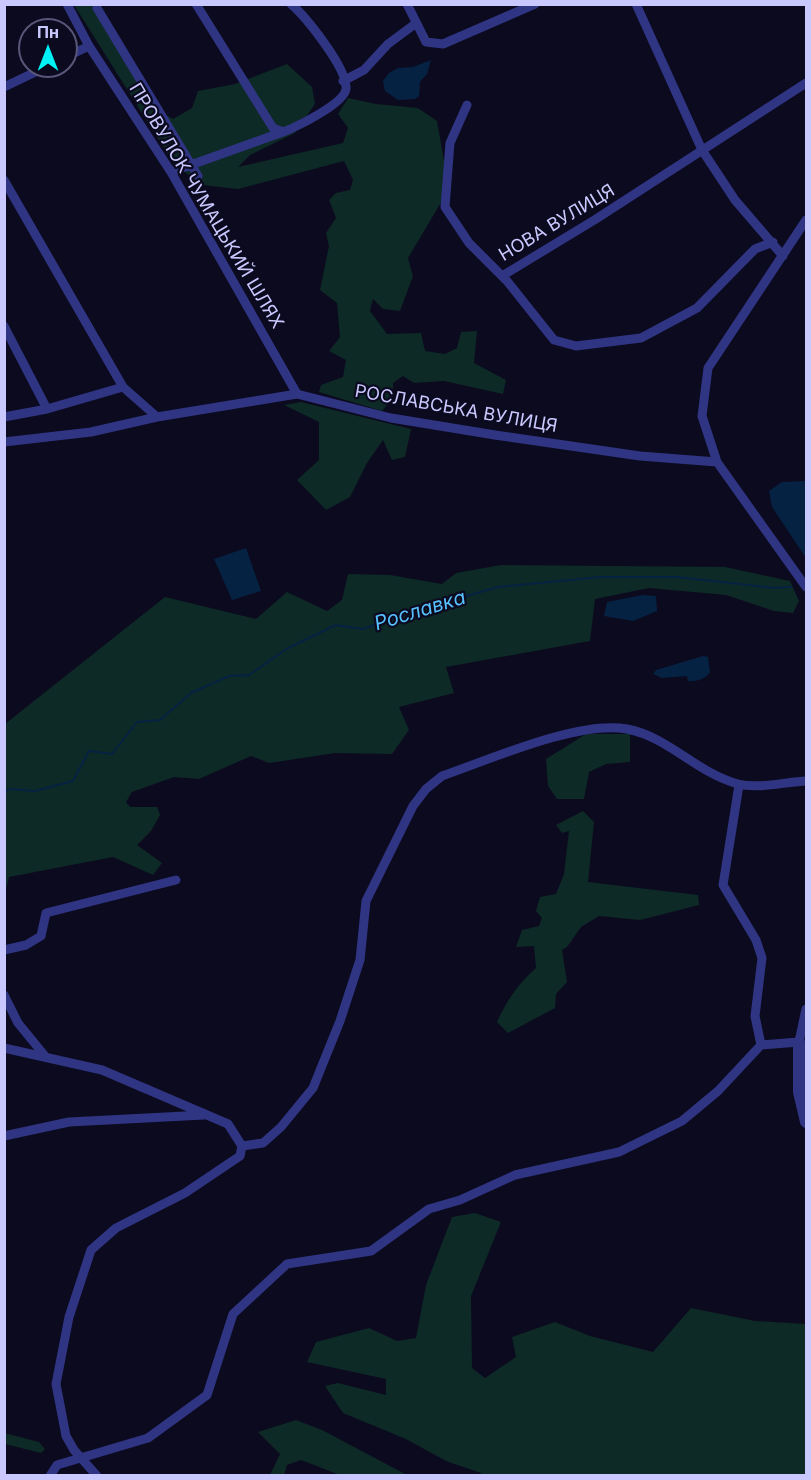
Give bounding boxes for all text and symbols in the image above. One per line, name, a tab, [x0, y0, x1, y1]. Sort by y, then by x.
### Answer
north arrow	[18, 18, 78, 78]
text: Пн	[37, 22, 59, 42]
street label: ПРОВУЛОК ЧУМАЦЬКИЙ ШЛЯХ	[124, 79, 288, 333]
street label: НОВА ВУЛИЦЯ	[495, 180, 619, 266]
street label: РОСЛАВСЬКА ВУЛИЦЯ	[353, 381, 559, 437]
water label: Рославка	[371, 586, 469, 636]

